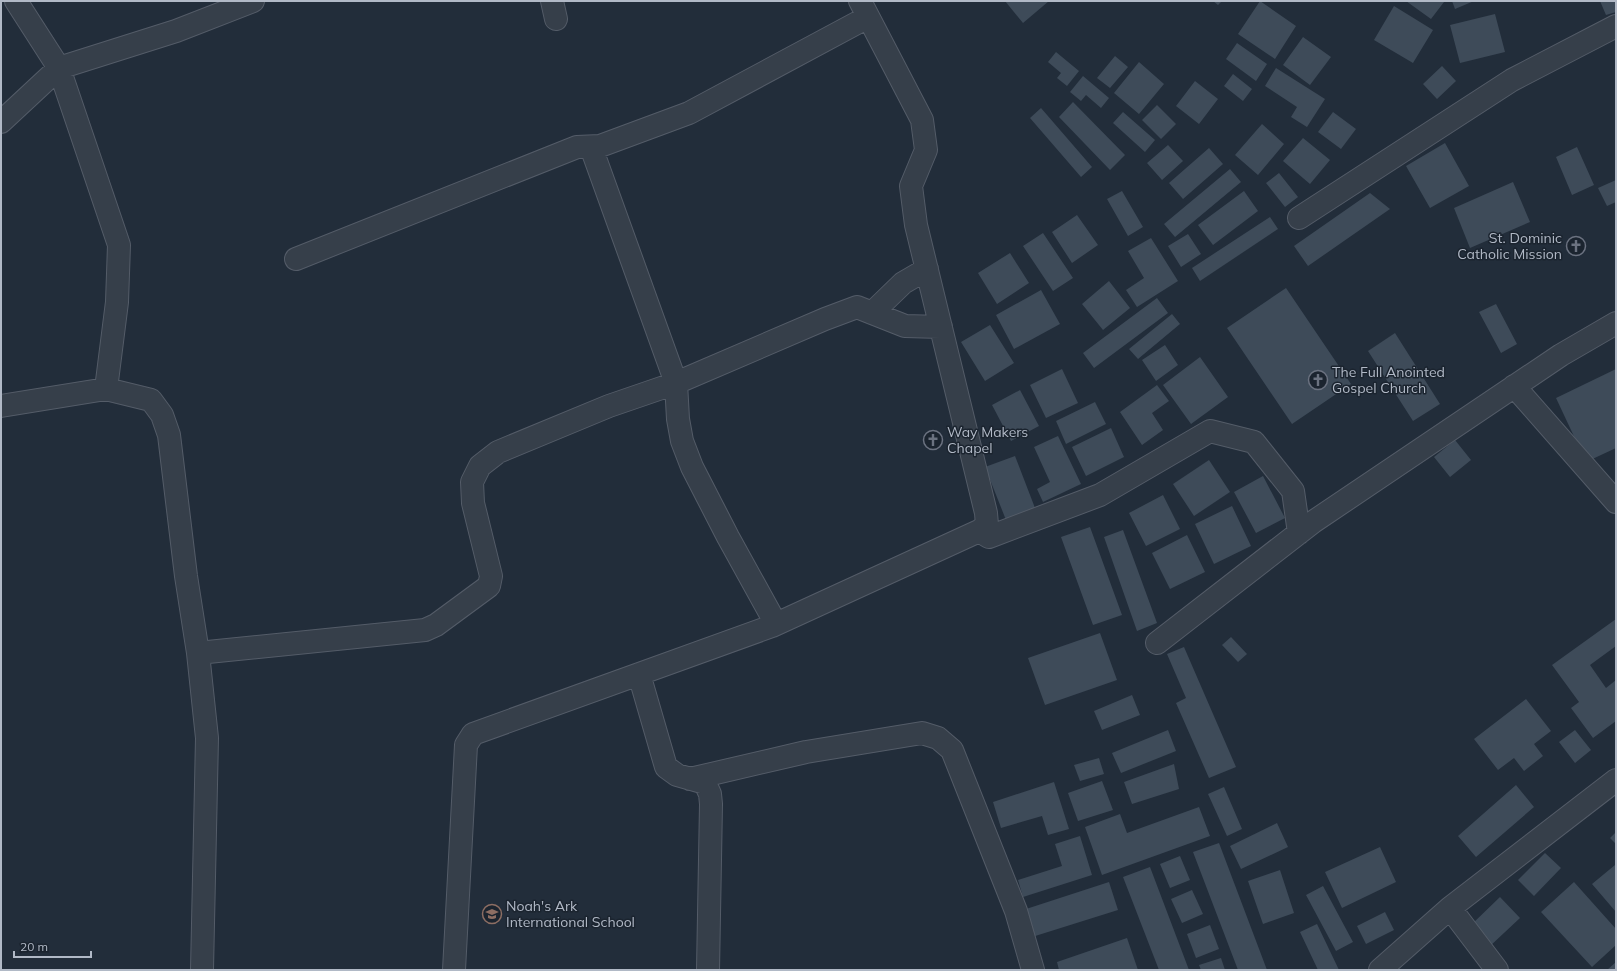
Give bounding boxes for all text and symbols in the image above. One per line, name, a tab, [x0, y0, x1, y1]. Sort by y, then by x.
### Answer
place label: St. Dominic Catholic Mission	[1457, 229, 1562, 263]
church icon: St. Dominic Catholic Mission	[1565, 235, 1587, 257]
place label: The Full Anointed Gospel Church	[1332, 363, 1445, 397]
church icon: The Full Anointed Gospel Church	[1307, 369, 1329, 391]
place label: Way Makers Chapel	[947, 423, 1028, 457]
church icon: Way Makers Chapel	[922, 429, 944, 451]
place label: Noah's Ark International School	[506, 897, 635, 931]
school or university icon: Noah's Ark International School	[481, 903, 503, 925]
scale bar	[14, 933, 91, 959]
text: 20 m	[20, 939, 48, 954]

